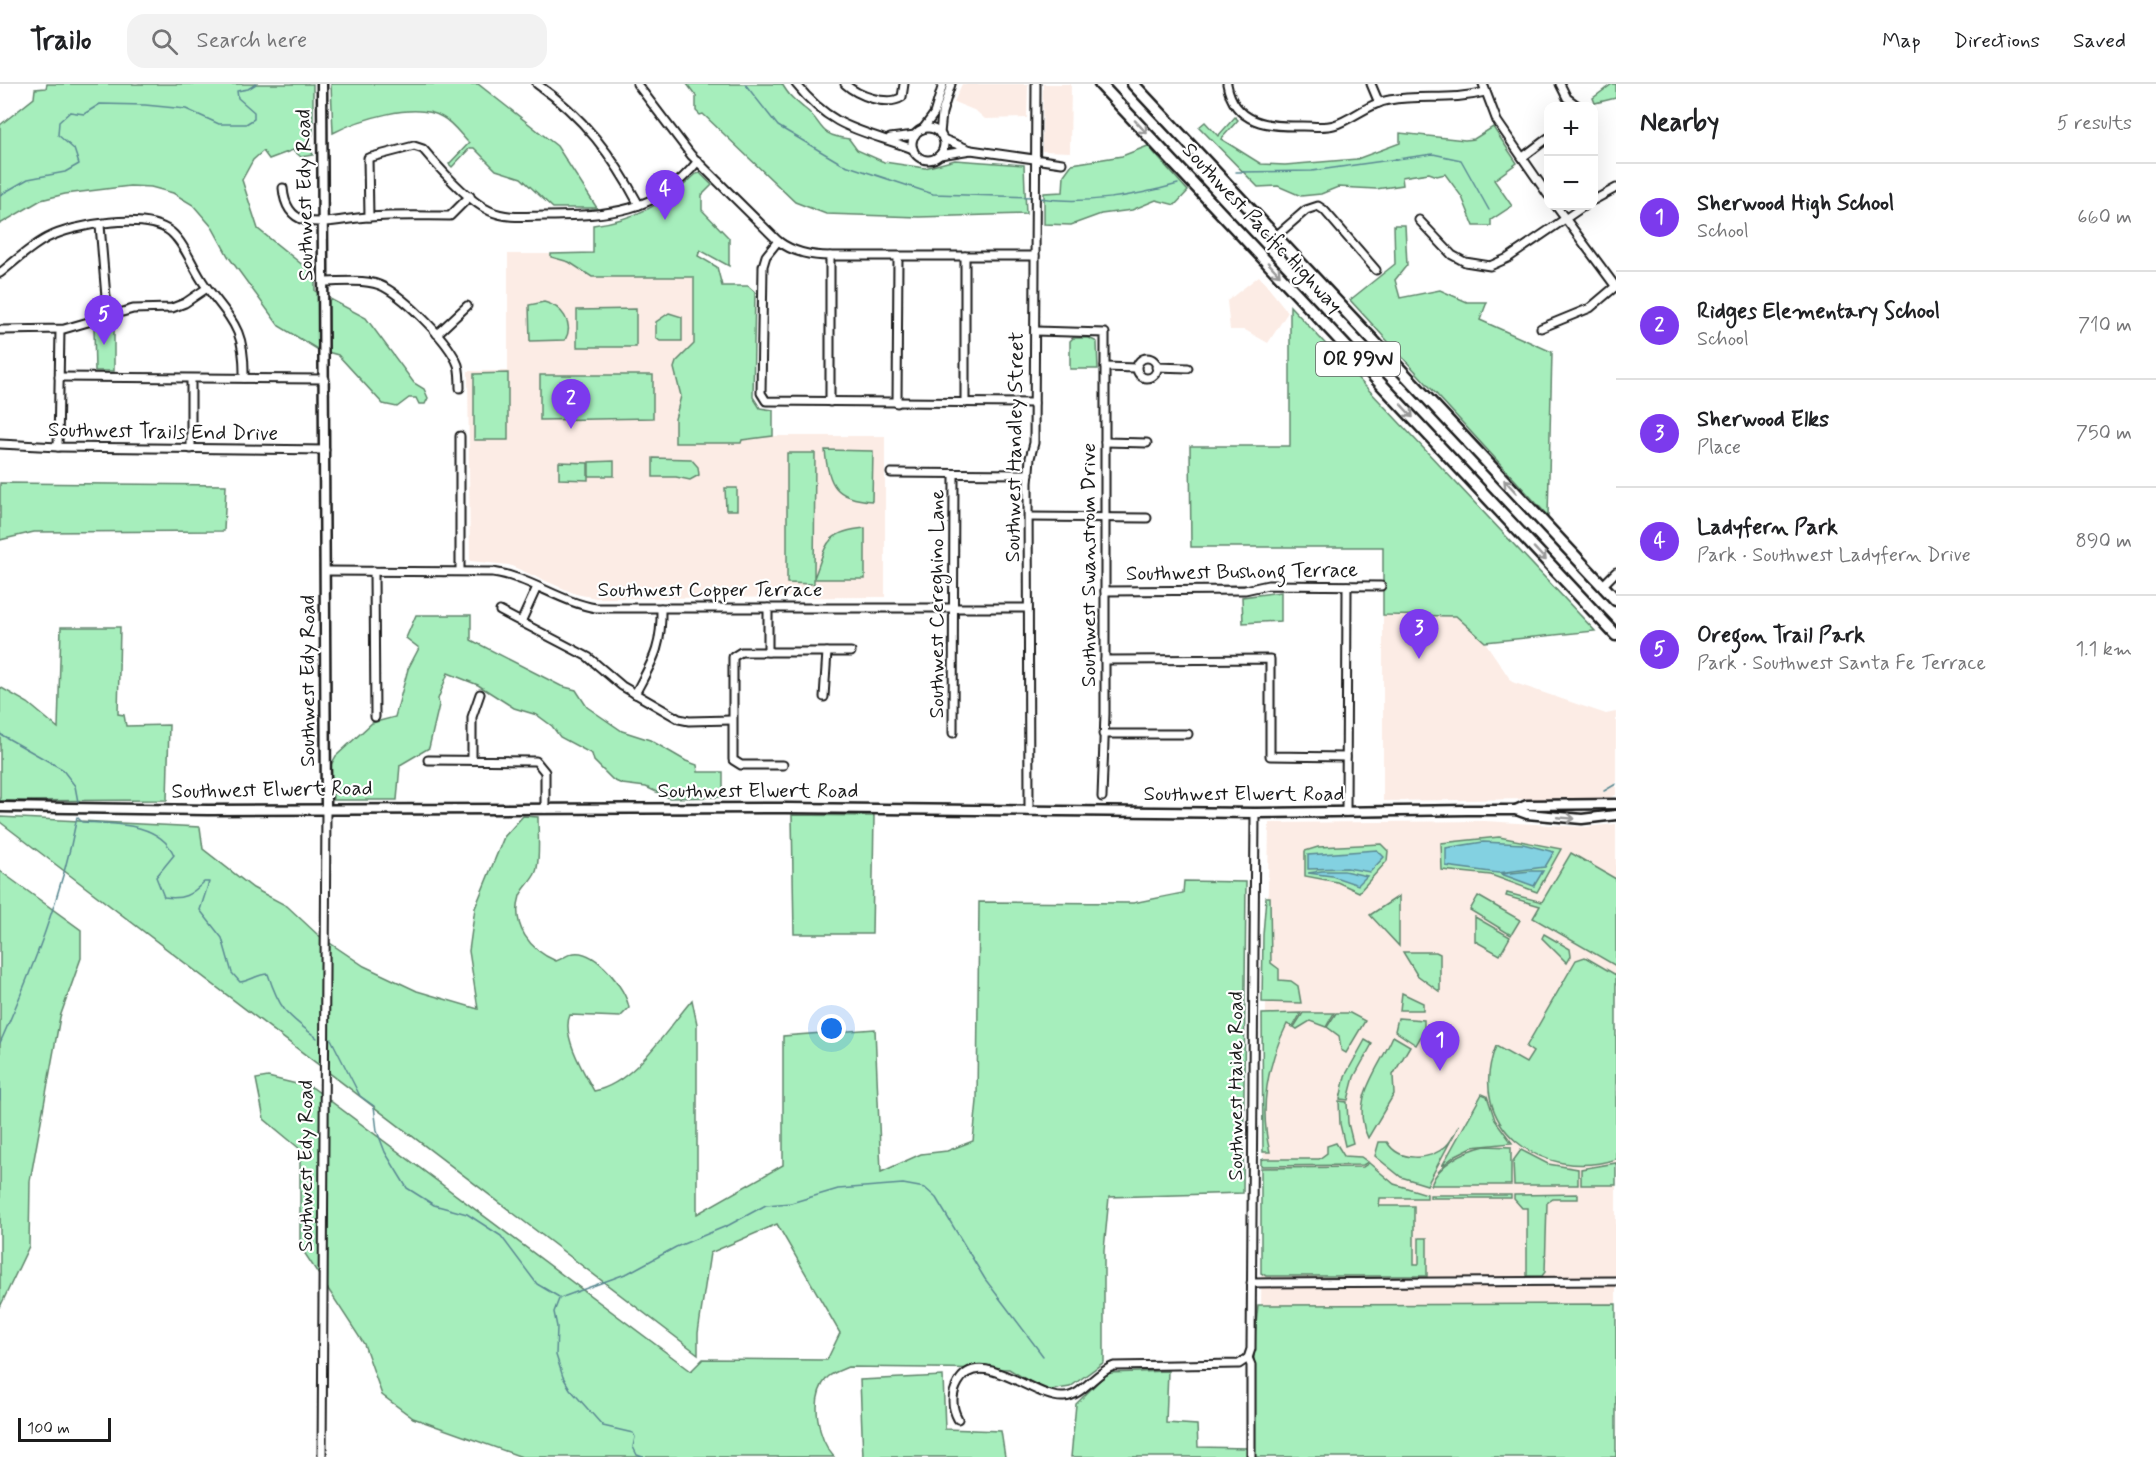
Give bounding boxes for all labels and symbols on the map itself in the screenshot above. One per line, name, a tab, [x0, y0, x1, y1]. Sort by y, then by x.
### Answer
street label: Southwest Edy Road	[289, 109, 321, 281]
one-way arrow	[1133, 119, 1148, 134]
street label: Southwest Pacific Highway	[1175, 137, 1349, 320]
pin: 4	[646, 170, 684, 220]
one-way arrow	[1267, 261, 1281, 276]
pin: 5	[84, 296, 124, 345]
street label: Southwest Handley Street	[999, 331, 1031, 563]
road number: OR 99W	[1316, 342, 1400, 376]
pin: 2	[552, 380, 590, 429]
one-way arrow	[1400, 404, 1414, 419]
street label: Southwest Trails End Drive	[48, 416, 278, 448]
street label: Southwest Swanstrom Drive	[1075, 443, 1103, 687]
one-way arrow	[1503, 479, 1517, 494]
street label: Southwest Cereghino Lane	[923, 489, 952, 719]
one-way arrow	[1533, 546, 1547, 561]
street label: Southwest Bushong Terrace	[1126, 556, 1359, 590]
street label: Southwest Copper Terrace	[598, 576, 822, 604]
street label: Southwest Edy Road	[294, 595, 322, 767]
pin: 3	[1400, 610, 1438, 659]
street label: Southwest Elwert Road	[171, 774, 373, 806]
street label: Southwest Elwert Road	[657, 777, 859, 805]
street label: Southwest Elwert Road	[1143, 780, 1345, 808]
one-way arrow	[1555, 813, 1575, 824]
street label: Southwest Haide Road	[1222, 991, 1250, 1181]
your location	[817, 1014, 846, 1043]
pin: 1	[1420, 1022, 1460, 1071]
street label: Southwest Edy Road	[292, 1080, 320, 1252]
scale bar	[18, 1415, 111, 1442]

